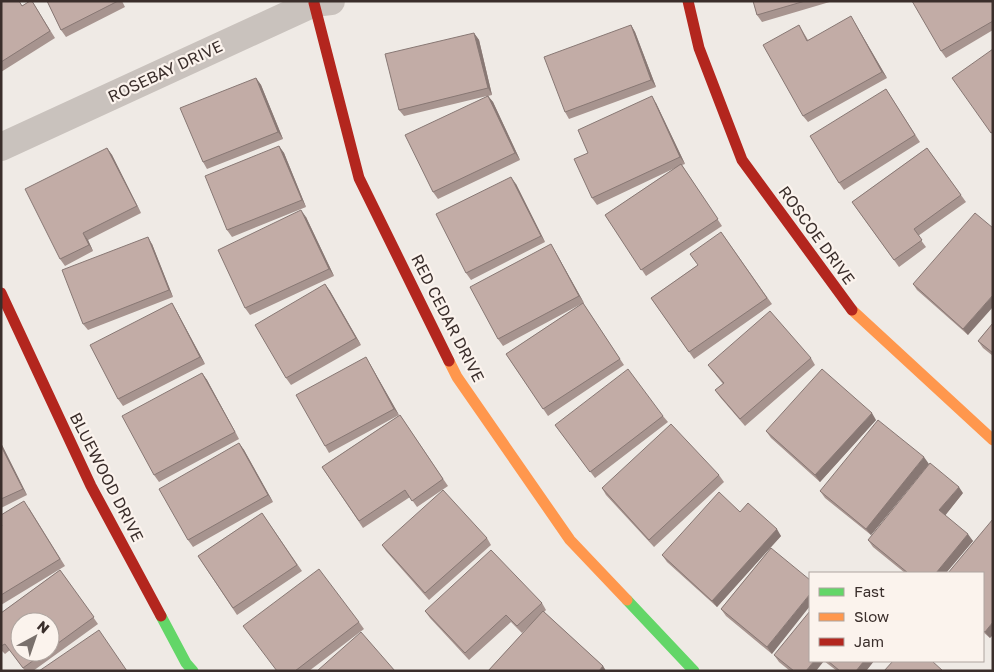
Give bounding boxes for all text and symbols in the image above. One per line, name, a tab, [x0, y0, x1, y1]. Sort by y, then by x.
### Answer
street label: ROSEBAY DRIVE	[105, 36, 225, 106]
street label: ROSCOE DRIVE	[775, 182, 859, 288]
street label: RED CEDAR DRIVE	[407, 251, 489, 385]
street label: BLUEWOOD DRIVE	[66, 409, 148, 545]
legend	[809, 572, 984, 662]
text: Fast	[854, 582, 885, 600]
text: Slow	[854, 607, 889, 625]
north arrow	[10, 612, 60, 662]
text: N	[34, 617, 53, 637]
text: Jam	[854, 632, 884, 650]

